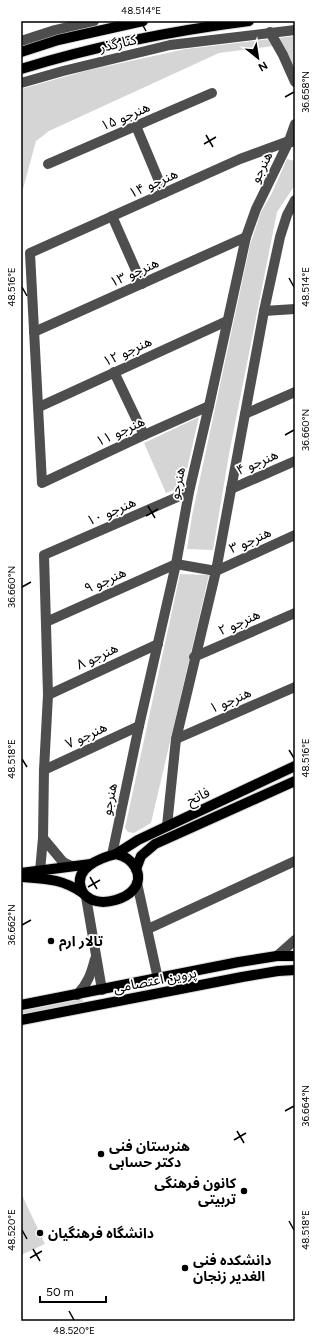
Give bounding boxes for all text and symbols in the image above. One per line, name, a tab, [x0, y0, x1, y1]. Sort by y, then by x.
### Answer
text: 48.514°E	[121, 4, 161, 17]
street label: کنارگذر	[97, 31, 139, 56]
north arrow	[238, 38, 278, 78]
text: N	[256, 58, 270, 74]
text: 36.658°N	[299, 71, 312, 113]
street label: هنرجو ۱۵	[98, 98, 153, 134]
street label: هنرجو	[247, 149, 276, 186]
street label: هنرجو ۱۴	[126, 165, 180, 202]
street label: هنرجو ۱۳	[107, 254, 161, 291]
text: 48.516°E	[5, 267, 18, 307]
text: 48.514°E	[299, 267, 312, 307]
street label: هنرجو ۱۲	[100, 333, 154, 370]
text: 36.660°N	[299, 409, 312, 451]
street label: هنرجو ۱۱	[93, 413, 147, 450]
street label: هنرجو ۴	[234, 446, 281, 479]
street label: هنرجو	[166, 465, 189, 501]
street label: هنرجو ۱۰	[84, 493, 139, 529]
street label: هنرجو ۳	[227, 524, 274, 557]
street label: هنرجو ۹	[82, 564, 129, 597]
text: 36.660°N	[5, 566, 18, 608]
street label: هنرجو ۲	[216, 606, 263, 639]
street label: هنرجو ۸	[74, 639, 121, 673]
street label: هنرجو ۱	[207, 684, 254, 717]
street label: هنرجو ۷	[63, 718, 110, 752]
text: 48.516°E	[299, 738, 312, 778]
text: 48.518°E	[5, 739, 18, 779]
street label: هنرجو	[98, 781, 121, 817]
street label: فاتح	[184, 784, 213, 811]
text: 36.662°N	[5, 904, 18, 946]
place label: تالار ارم	[59, 933, 103, 952]
marker: تالار ارم	[46, 936, 56, 946]
street label: پروین اعتصامی	[112, 964, 198, 998]
text: 36.664°N	[299, 1085, 312, 1127]
place label: هنرستان فنی دکتر حسابی	[109, 1138, 190, 1171]
marker: هنرستان فنی دکتر حسابی	[96, 1149, 106, 1159]
place label: کانون فرهنگی تربیتی	[154, 1175, 237, 1208]
marker: کانون فرهنگی تربیتی	[239, 1186, 249, 1196]
text: 48.520°E	[5, 1209, 18, 1251]
text: 48.518°E	[299, 1210, 312, 1250]
place label: دانشگاه فرهنگیان	[48, 1225, 154, 1242]
marker: دانشگاه فرهنگیان	[35, 1228, 45, 1238]
place label: دانشکده فنی الغدیر زنجان	[193, 1252, 271, 1285]
marker: دانشکده فنی الغدیر زنجان	[180, 1263, 190, 1273]
scale bar	[40, 1278, 106, 1304]
text: 50 m	[46, 1285, 74, 1299]
text: 48.520°E	[53, 1324, 95, 1337]

